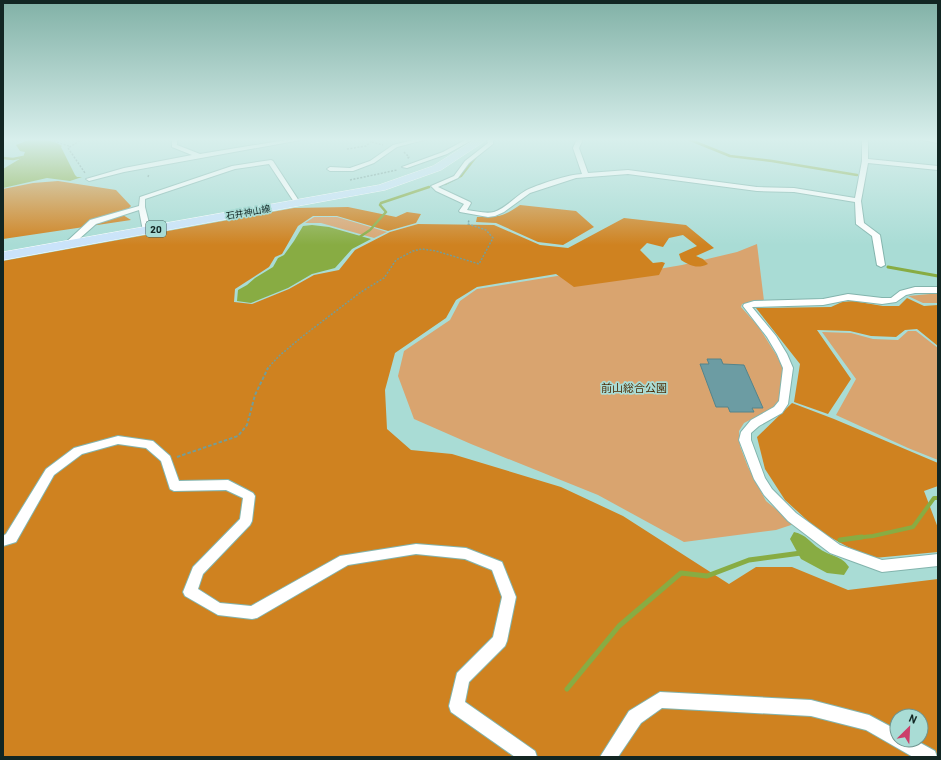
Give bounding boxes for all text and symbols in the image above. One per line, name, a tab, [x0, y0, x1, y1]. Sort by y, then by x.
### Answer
street label: 石井神山線	[225, 203, 272, 221]
road number: 20	[146, 221, 166, 237]
park label: 前山総合公園	[601, 381, 667, 394]
north arrow	[889, 708, 929, 748]
text: N	[907, 711, 919, 726]

